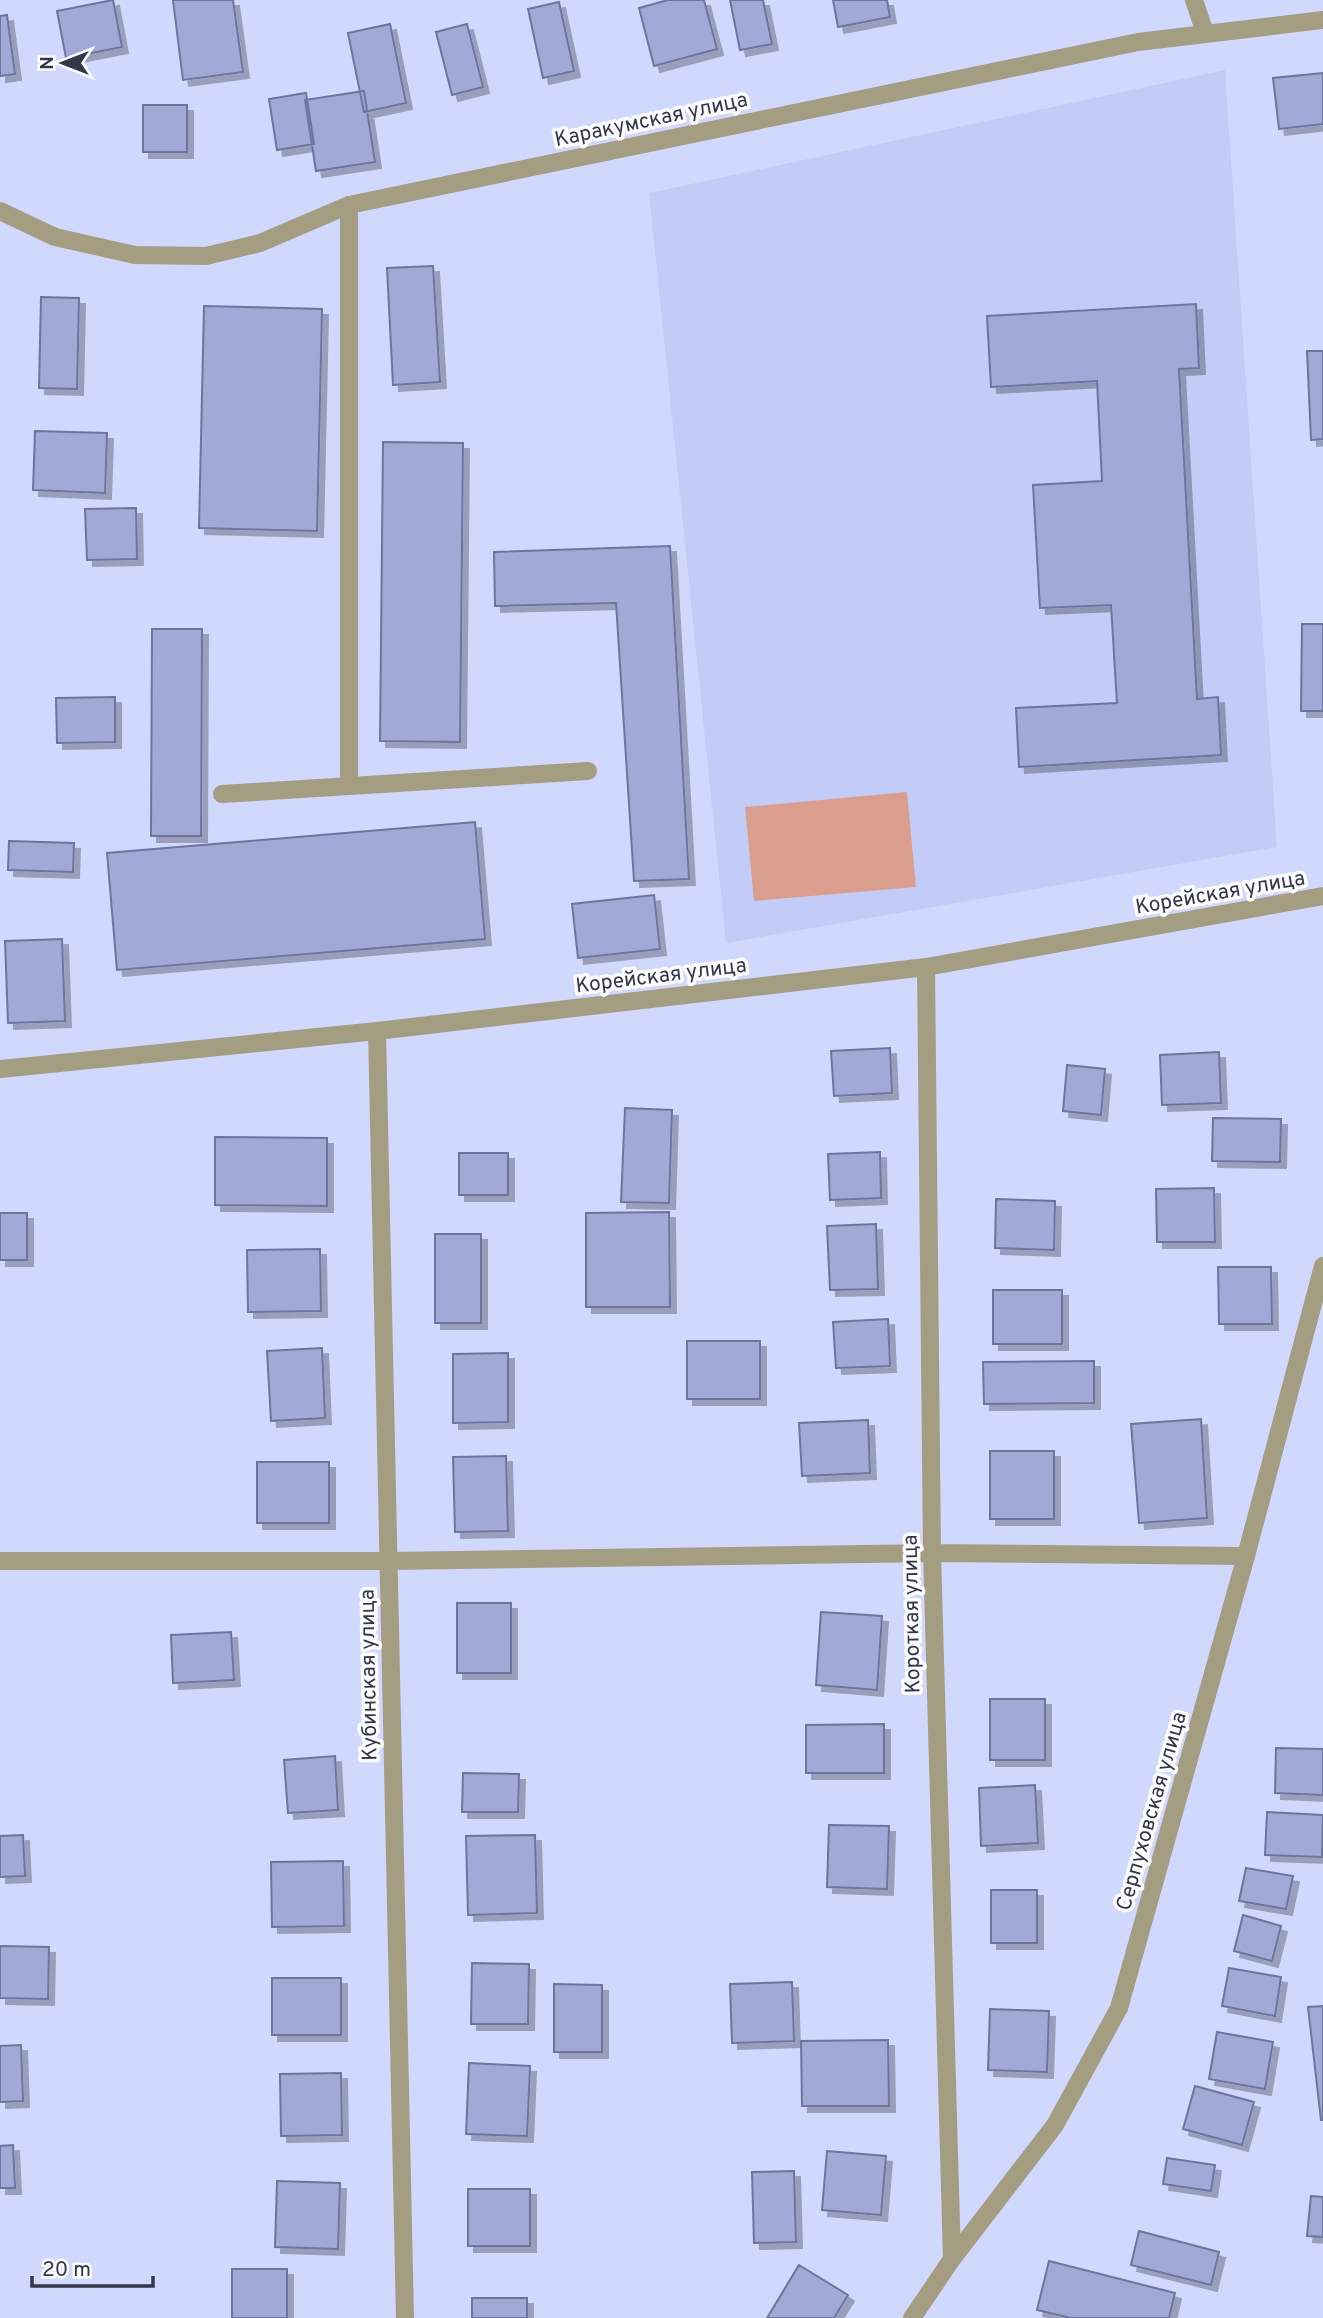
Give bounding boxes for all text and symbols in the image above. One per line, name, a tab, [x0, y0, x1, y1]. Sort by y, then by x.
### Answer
north arrow	[28, 28, 98, 98]
text: N	[36, 56, 60, 70]
street label: Каракумская улица	[552, 87, 750, 154]
street label: Корейская улица	[1133, 865, 1307, 922]
street label: Корейская улица	[574, 953, 748, 1000]
street label: Короткая улица	[898, 1534, 927, 1694]
street label: Кубинская улица	[355, 1589, 384, 1761]
street label: Серпуховская улица	[1111, 1709, 1194, 1914]
scale bar	[32, 2244, 152, 2288]
text: 20 m	[42, 2257, 91, 2284]

